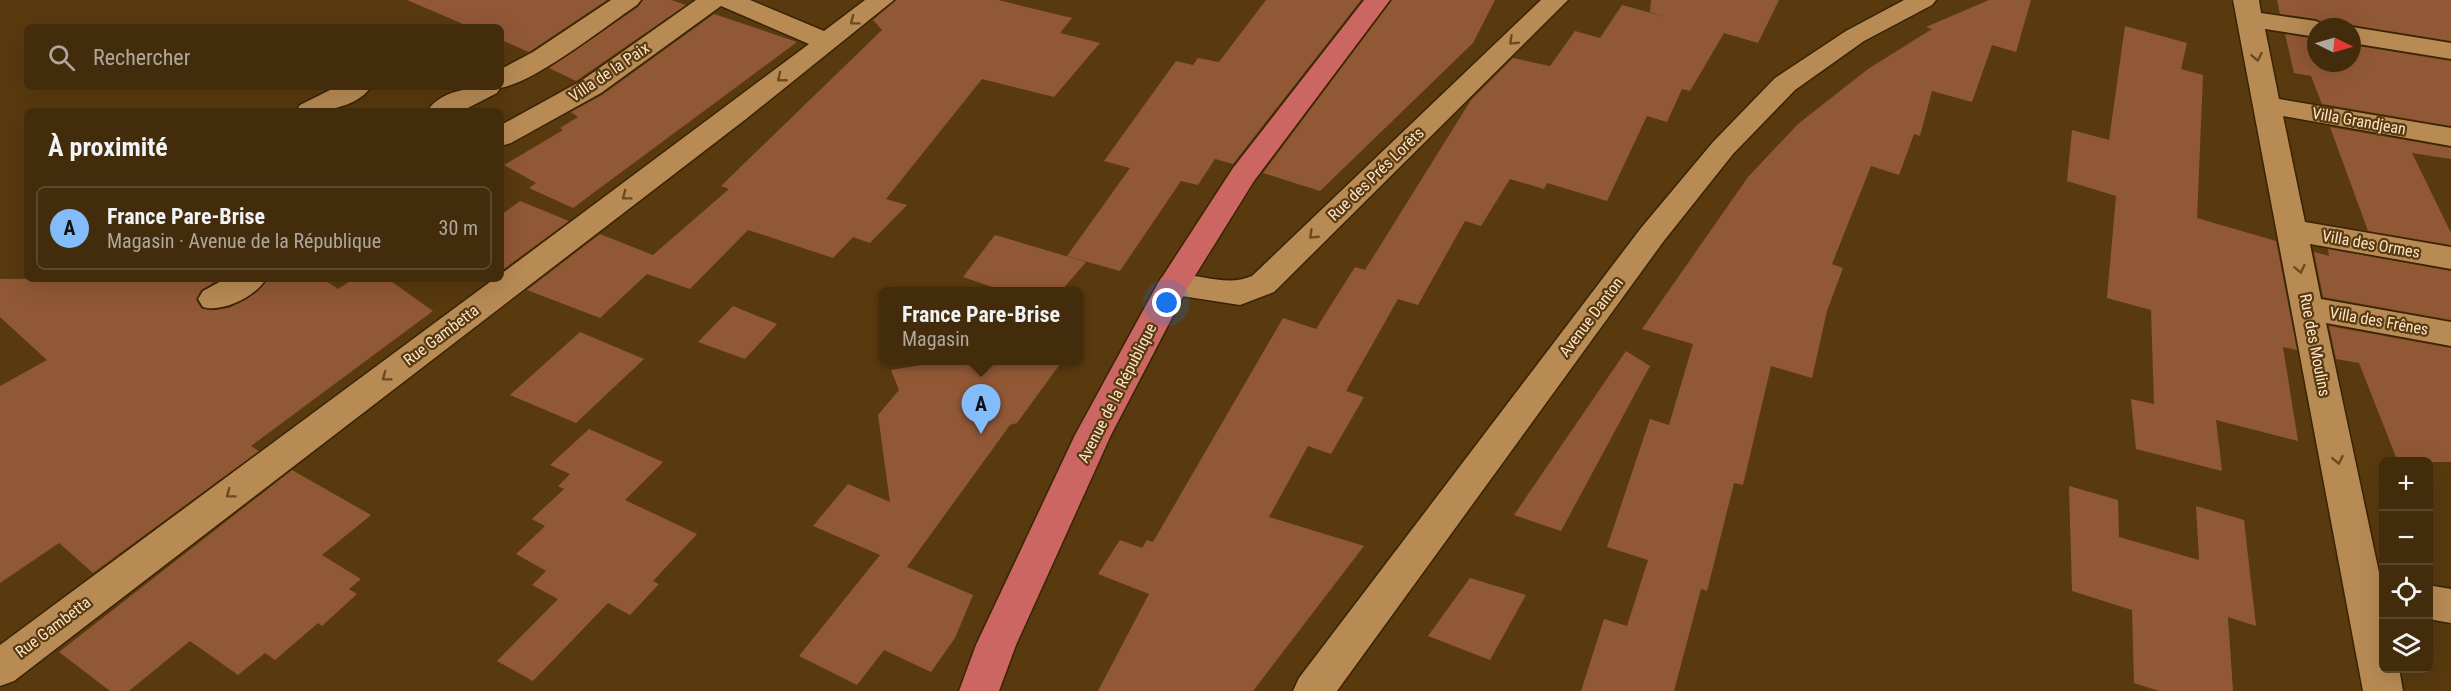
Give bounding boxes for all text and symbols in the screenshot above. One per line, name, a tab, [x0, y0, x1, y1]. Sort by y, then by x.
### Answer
one-way arrow	[849, 13, 860, 24]
north arrow	[2307, 18, 2361, 72]
search box	[24, 24, 504, 90]
one-way arrow	[1510, 33, 1521, 44]
street label: Villa de la Paix	[565, 38, 653, 106]
icon: search	[45, 41, 78, 74]
text: Rechercher	[93, 45, 190, 70]
one-way arrow	[2250, 52, 2263, 62]
one-way arrow	[776, 70, 787, 81]
street label: Villa Grandjean	[2310, 103, 2408, 139]
street label: Rue des Prés Lorêts	[1324, 123, 1428, 225]
text: À proximité	[48, 132, 168, 162]
one-way arrow	[621, 189, 632, 200]
text: France Pare-Brise	[107, 204, 265, 229]
text: A	[64, 216, 75, 240]
text: 30 m	[439, 216, 478, 240]
street label: Villa des Ormes	[2321, 226, 2421, 262]
one-way arrow	[1310, 228, 1321, 239]
text: Magasin · Avenue de la République	[107, 229, 381, 253]
one-way arrow	[2292, 264, 2305, 274]
street label: Avenue Danton	[1555, 273, 1627, 361]
popup	[879, 287, 1083, 365]
your location	[1152, 288, 1181, 317]
street label: Rue des Moulins	[2296, 292, 2334, 398]
street label: Rue Gambetta	[400, 301, 482, 369]
text: France Pare-Brise	[902, 302, 1060, 327]
street label: Villa des Frênes	[2328, 303, 2430, 339]
street label: Avenue de la République	[1074, 320, 1160, 466]
text: Magasin	[902, 327, 970, 351]
one-way arrow	[382, 369, 393, 380]
pin: A	[962, 384, 1000, 434]
one-way arrow	[2331, 455, 2344, 465]
map controls	[2379, 457, 2433, 673]
button: +	[2379, 457, 2433, 511]
one-way arrow	[226, 487, 237, 498]
button: −	[2379, 511, 2433, 565]
button: locate	[2379, 565, 2433, 619]
street label: Rue Gambetta	[12, 593, 94, 661]
button: layers	[2379, 619, 2433, 673]

